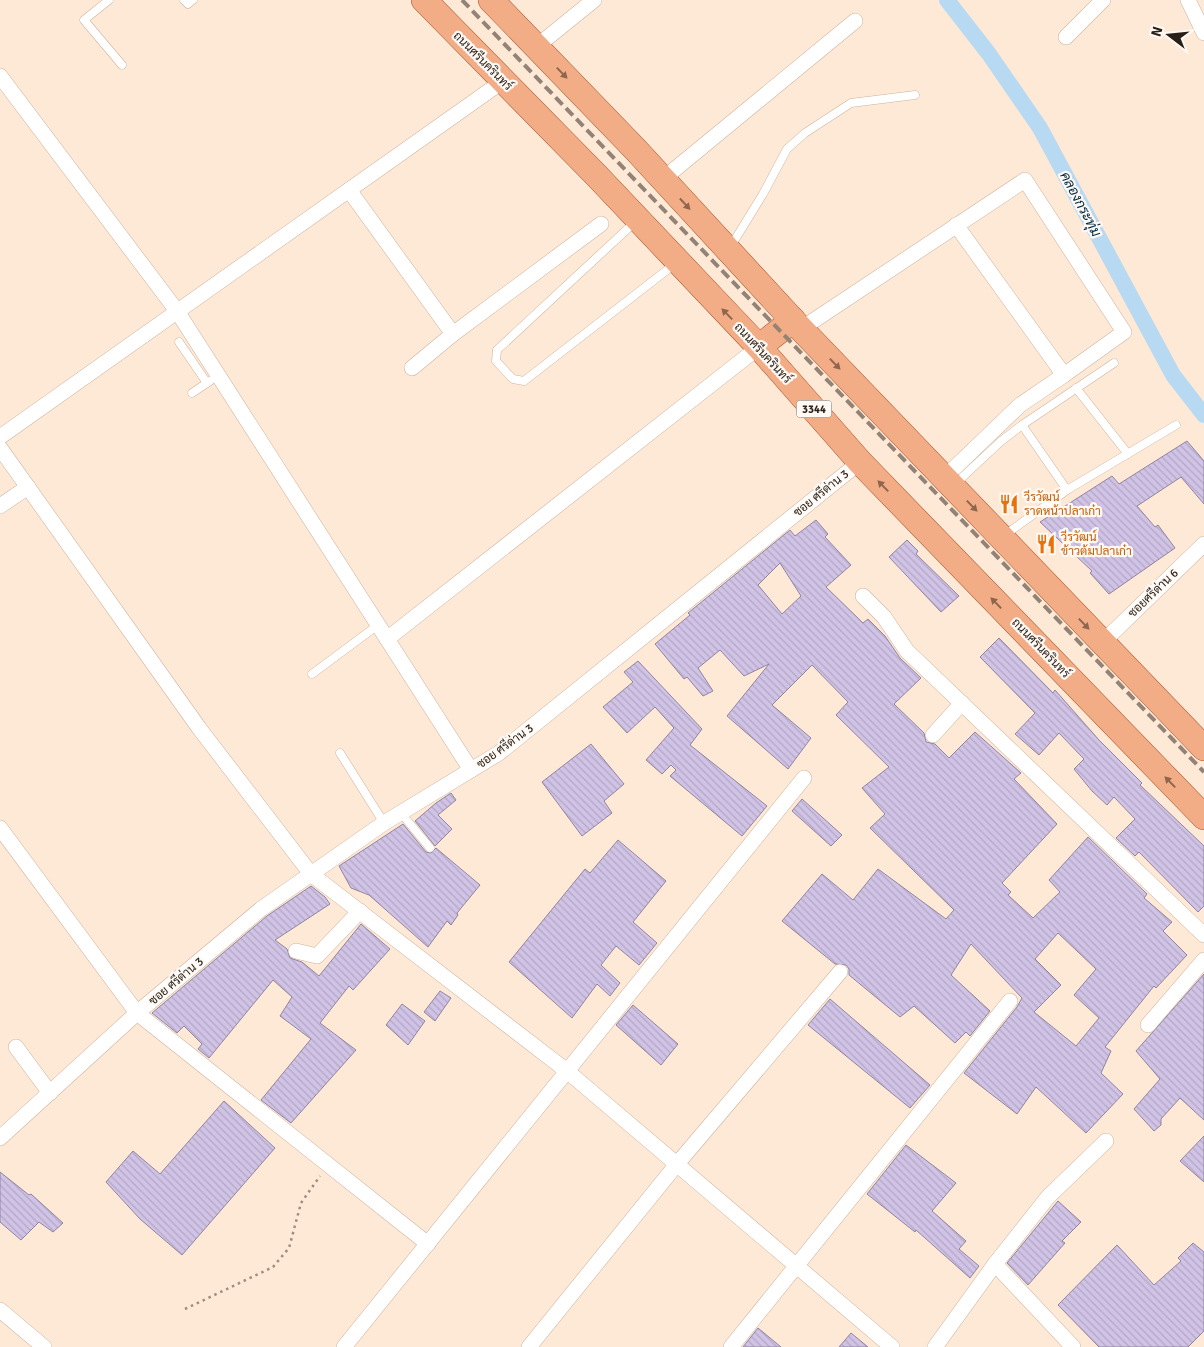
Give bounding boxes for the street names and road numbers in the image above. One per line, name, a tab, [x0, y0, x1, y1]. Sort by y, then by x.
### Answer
street label: ถนนศรีนครินทร์	[450, 28, 516, 94]
street label: ถนนศรีนครินทร์	[731, 319, 795, 387]
road number: 3344	[796, 400, 832, 418]
street label: ซอย ศรีด่าน 3	[790, 466, 852, 520]
street label: ซอยศรีด่าน 6	[1124, 565, 1182, 621]
street label: ถนนศรีนครินทร์	[1008, 615, 1074, 681]
street label: ซอย ศรีด่าน 3	[473, 720, 537, 772]
street label: ซอย ศรีด่าน 3	[145, 953, 207, 1009]

